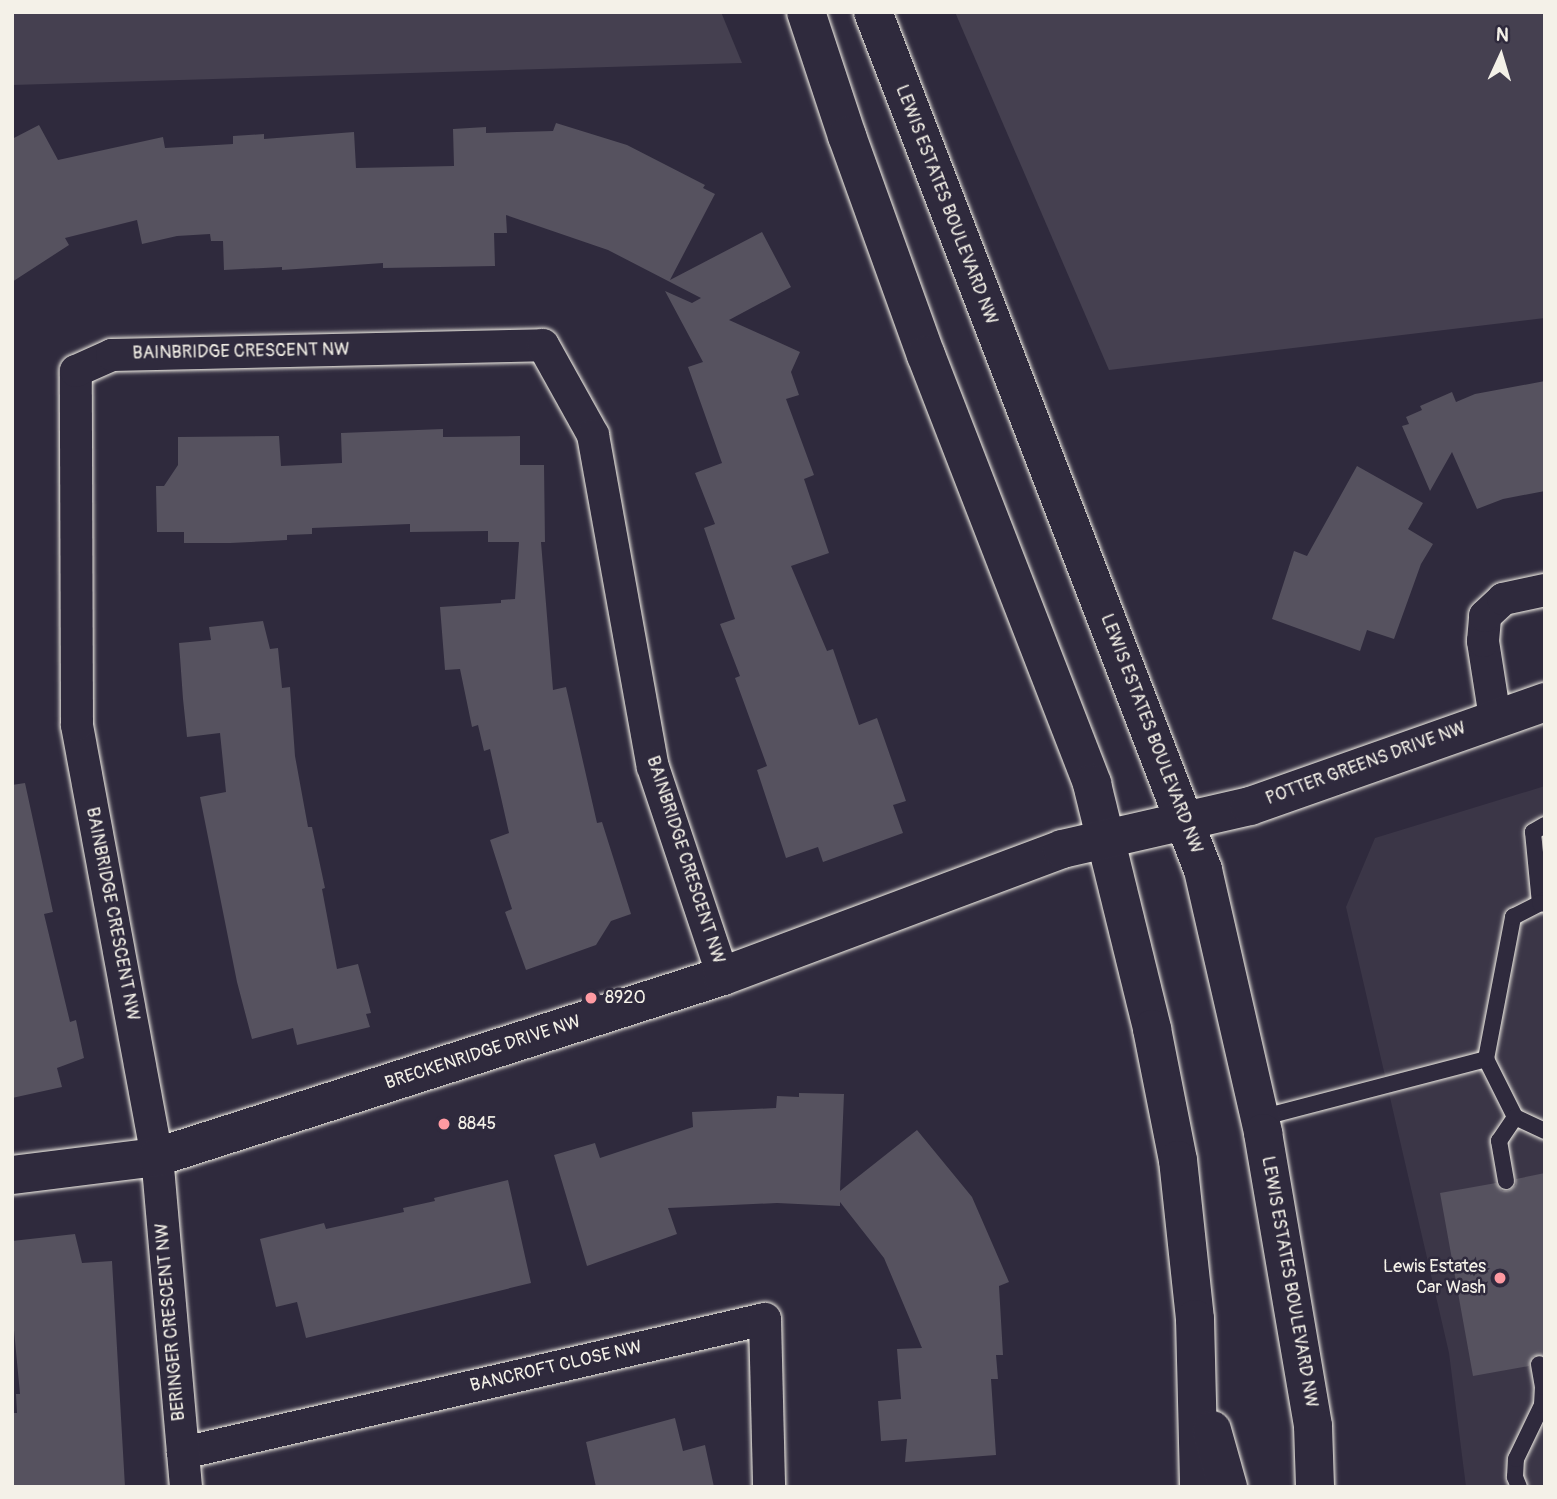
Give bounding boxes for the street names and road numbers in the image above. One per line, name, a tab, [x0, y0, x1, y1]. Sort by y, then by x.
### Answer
street label: LEWIS ESTATES BOULEVARD NW	[890, 82, 1002, 328]
street label: BAINBRIDGE CRESCENT NW	[132, 339, 350, 365]
street label: LEWIS ESTATES BOULEVARD NW	[1095, 611, 1207, 857]
street label: POTTER GREENS DRIVE NW	[1263, 718, 1469, 810]
street label: BAINBRIDGE CRESCENT NW	[641, 753, 729, 967]
street label: BAINBRIDGE CRESCENT NW	[81, 805, 143, 1023]
street label: BRECKENRIDGE DRIVE NW	[383, 1011, 583, 1095]
street label: LEWIS ESTATES BOULEVARD NW	[1256, 1155, 1322, 1409]
street label: BERINGER CRESCENT NW	[152, 1222, 190, 1422]
street label: BANCROFT CLOSE NW	[468, 1337, 644, 1397]

